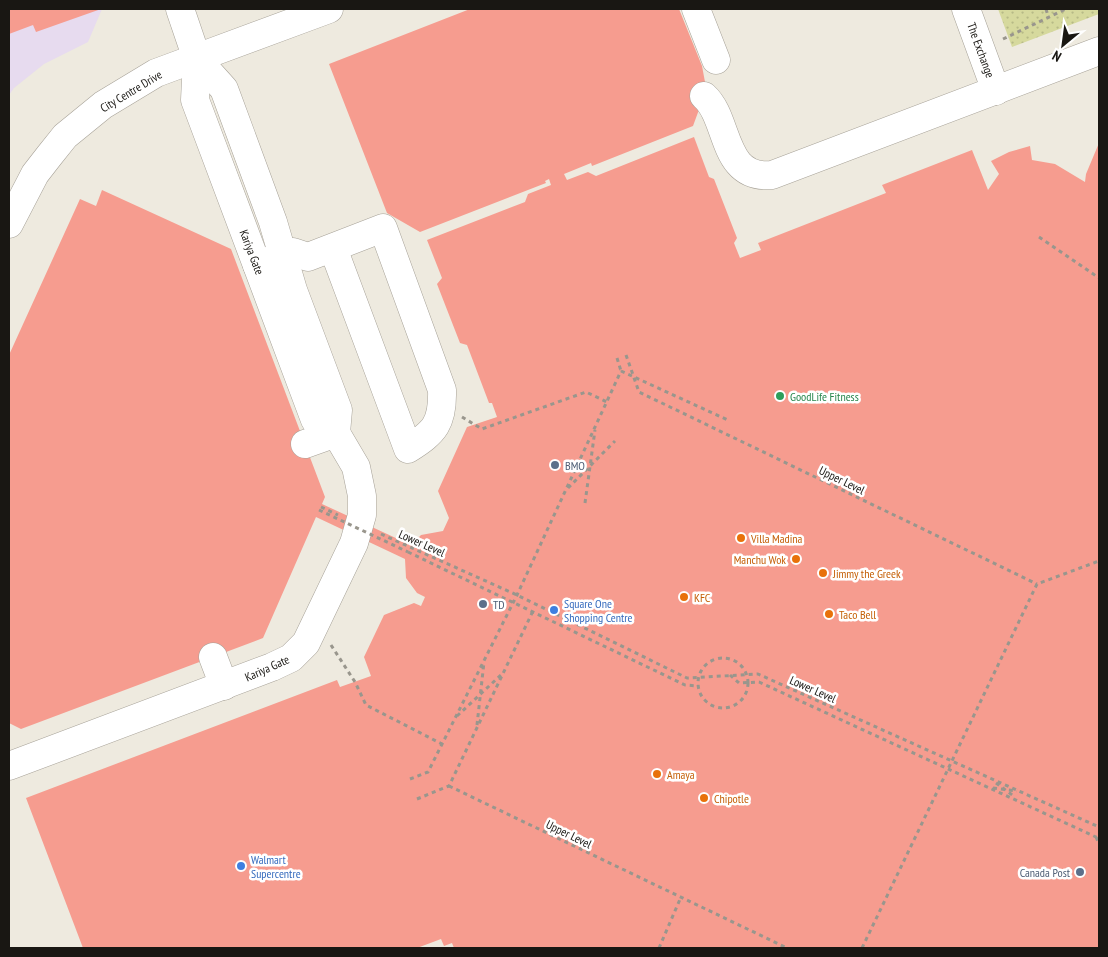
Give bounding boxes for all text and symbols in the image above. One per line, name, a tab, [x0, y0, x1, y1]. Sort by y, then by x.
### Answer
street label: The Exchange	[964, 20, 998, 80]
north arrow	[1038, 20, 1088, 70]
text: N	[1049, 47, 1064, 66]
street label: City Centre Drive	[97, 67, 165, 115]
street label: Kariya Gate	[237, 227, 267, 277]
place label: GoodLife Fitness	[790, 389, 859, 404]
marker: GoodLife Fitness	[774, 390, 786, 402]
place label: BMO	[565, 458, 585, 473]
marker: BMO	[549, 459, 561, 471]
street label: Upper Level	[817, 462, 868, 498]
street label: Lower Level	[397, 526, 448, 560]
place label: Villa Madina	[750, 531, 803, 546]
marker: Villa Madina	[735, 532, 747, 544]
place label: Manchu Wok	[734, 552, 786, 567]
marker: Manchu Wok	[790, 553, 802, 565]
place label: Jimmy the Greek	[832, 566, 901, 581]
marker: Jimmy the Greek	[817, 567, 829, 579]
place label: KFC	[694, 590, 711, 605]
marker: KFC	[678, 591, 690, 603]
place label: Square One Shopping Centre	[564, 596, 633, 625]
place label: TD	[493, 597, 505, 612]
marker: TD	[477, 598, 489, 610]
marker: Square One Shopping Centre	[548, 604, 560, 616]
place label: Taco Bell	[839, 607, 876, 622]
marker: Taco Bell	[823, 608, 835, 620]
street label: Kariya Gate	[242, 652, 292, 684]
street label: Lower Level	[788, 672, 839, 706]
place label: Amaya	[667, 767, 695, 782]
marker: Amaya	[651, 768, 663, 780]
place label: Chipotle	[714, 791, 749, 806]
marker: Chipotle	[698, 792, 710, 804]
street label: Upper Level	[544, 816, 595, 852]
place label: Walmart Supercentre	[251, 852, 301, 881]
marker: Walmart Supercentre	[235, 860, 247, 872]
place label: Canada Post	[1020, 865, 1071, 880]
marker: Canada Post	[1074, 866, 1086, 878]

